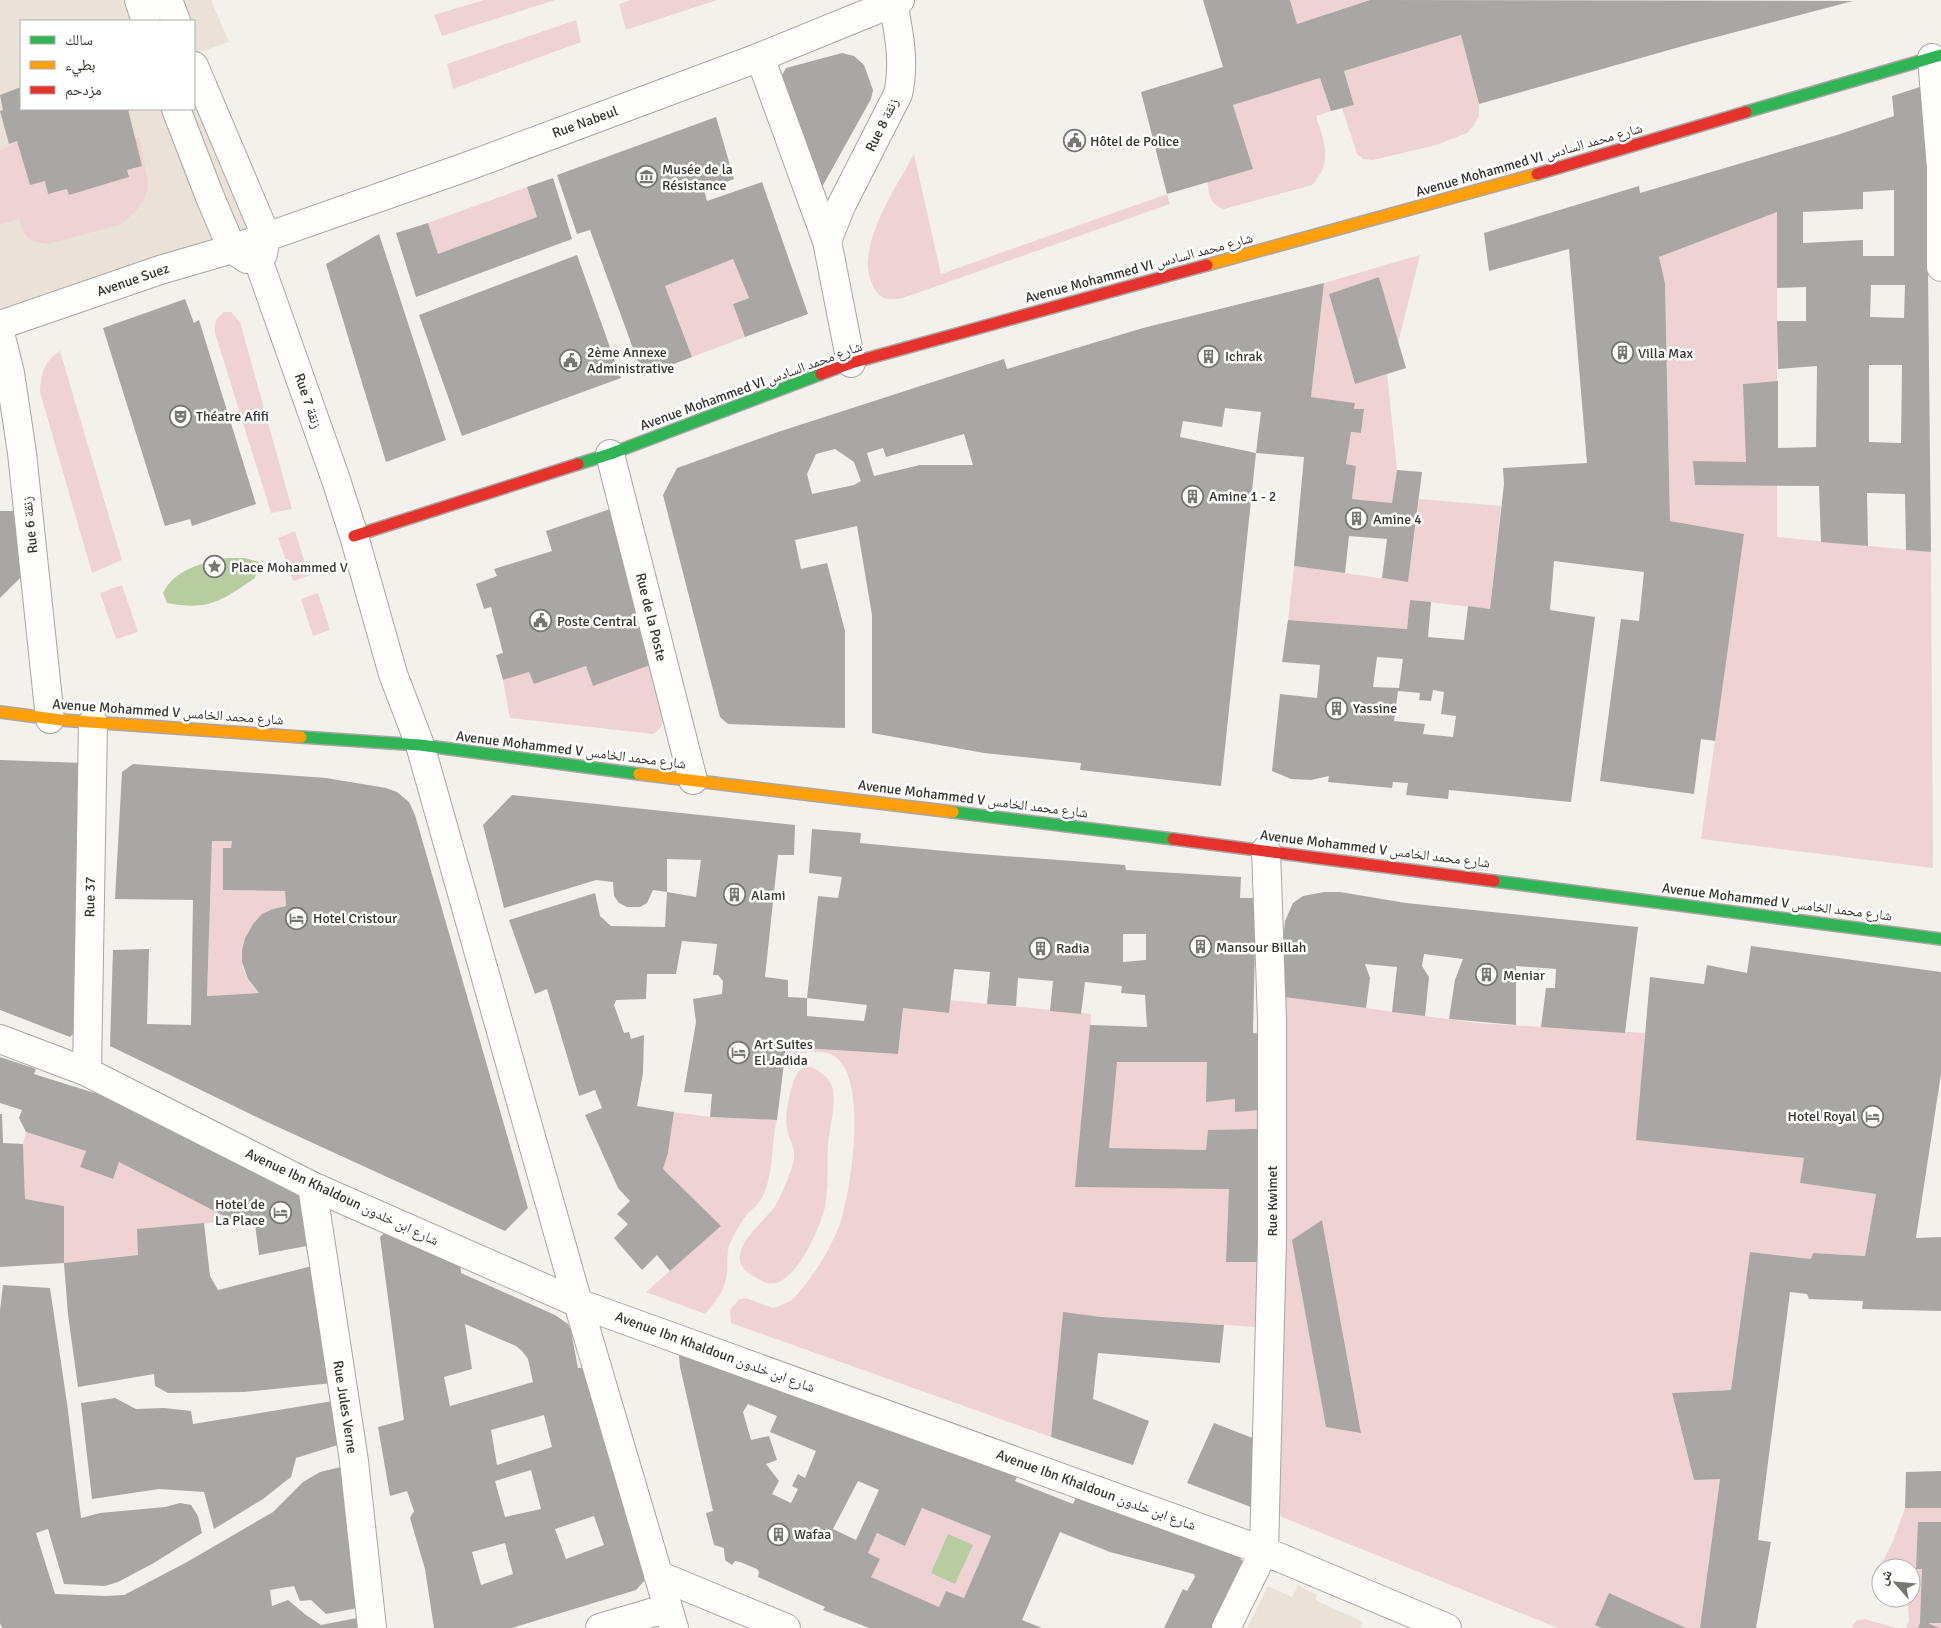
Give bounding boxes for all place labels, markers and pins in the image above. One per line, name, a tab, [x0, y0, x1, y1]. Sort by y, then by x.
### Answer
public building icon: Hôtel de Police	[1062, 129, 1086, 153]
place label: Hôtel de Police	[1090, 133, 1179, 150]
place label: Musée de la Résistance	[662, 161, 733, 194]
museum icon: Musée de la Résistance	[634, 165, 658, 189]
building icon: Villa Max	[1610, 341, 1634, 365]
place label: 2ème Annexe Administrative	[587, 344, 674, 377]
building icon: Ichrak	[1197, 344, 1221, 368]
place label: Villa Max	[1638, 345, 1694, 362]
public building icon: 2ème Annexe Administrative	[559, 348, 583, 372]
place label: Ichrak	[1225, 348, 1263, 365]
theatre icon: Théatre Afifi	[168, 404, 192, 428]
place label: Théatre Afifi	[196, 408, 269, 425]
building icon: Amine 1 - 2	[1181, 484, 1205, 508]
place label: Amine 1 - 2	[1209, 488, 1276, 505]
building icon: Amine 4	[1345, 507, 1369, 531]
place label: Amine 4	[1373, 511, 1422, 528]
place icon: Place Mohammed V	[203, 555, 227, 579]
place label: Place Mohammed V	[231, 559, 348, 576]
public building icon: Poste Central	[529, 609, 553, 633]
place label: Poste Central	[557, 613, 637, 630]
building icon: Yassine	[1325, 696, 1349, 720]
place label: Yassine	[1353, 700, 1397, 717]
building icon: Alami	[723, 883, 747, 907]
place label: Alami	[751, 887, 786, 904]
hotel icon: Hotel Cristour	[285, 906, 309, 930]
place label: Hotel Cristour	[313, 910, 398, 927]
building icon: Mansour Billah	[1188, 935, 1212, 959]
building icon: Radia	[1028, 936, 1052, 960]
place label: Mansour Billah	[1216, 939, 1306, 956]
place label: Radia	[1056, 940, 1090, 957]
building icon: Meniar	[1475, 963, 1499, 987]
place label: Meniar	[1503, 967, 1546, 984]
place label: Art Suites El Jadida	[754, 1036, 813, 1069]
hotel icon: Art Suites El Jadida	[726, 1040, 750, 1064]
hotel icon: Hotel Royal	[1860, 1104, 1884, 1128]
place label: Hotel Royal	[1788, 1108, 1856, 1125]
place label: Hotel de La Place	[215, 1196, 265, 1229]
hotel icon: Hotel de La Place	[269, 1200, 293, 1224]
building icon: Wafaa	[766, 1522, 790, 1546]
place label: Wafaa	[794, 1526, 831, 1543]

